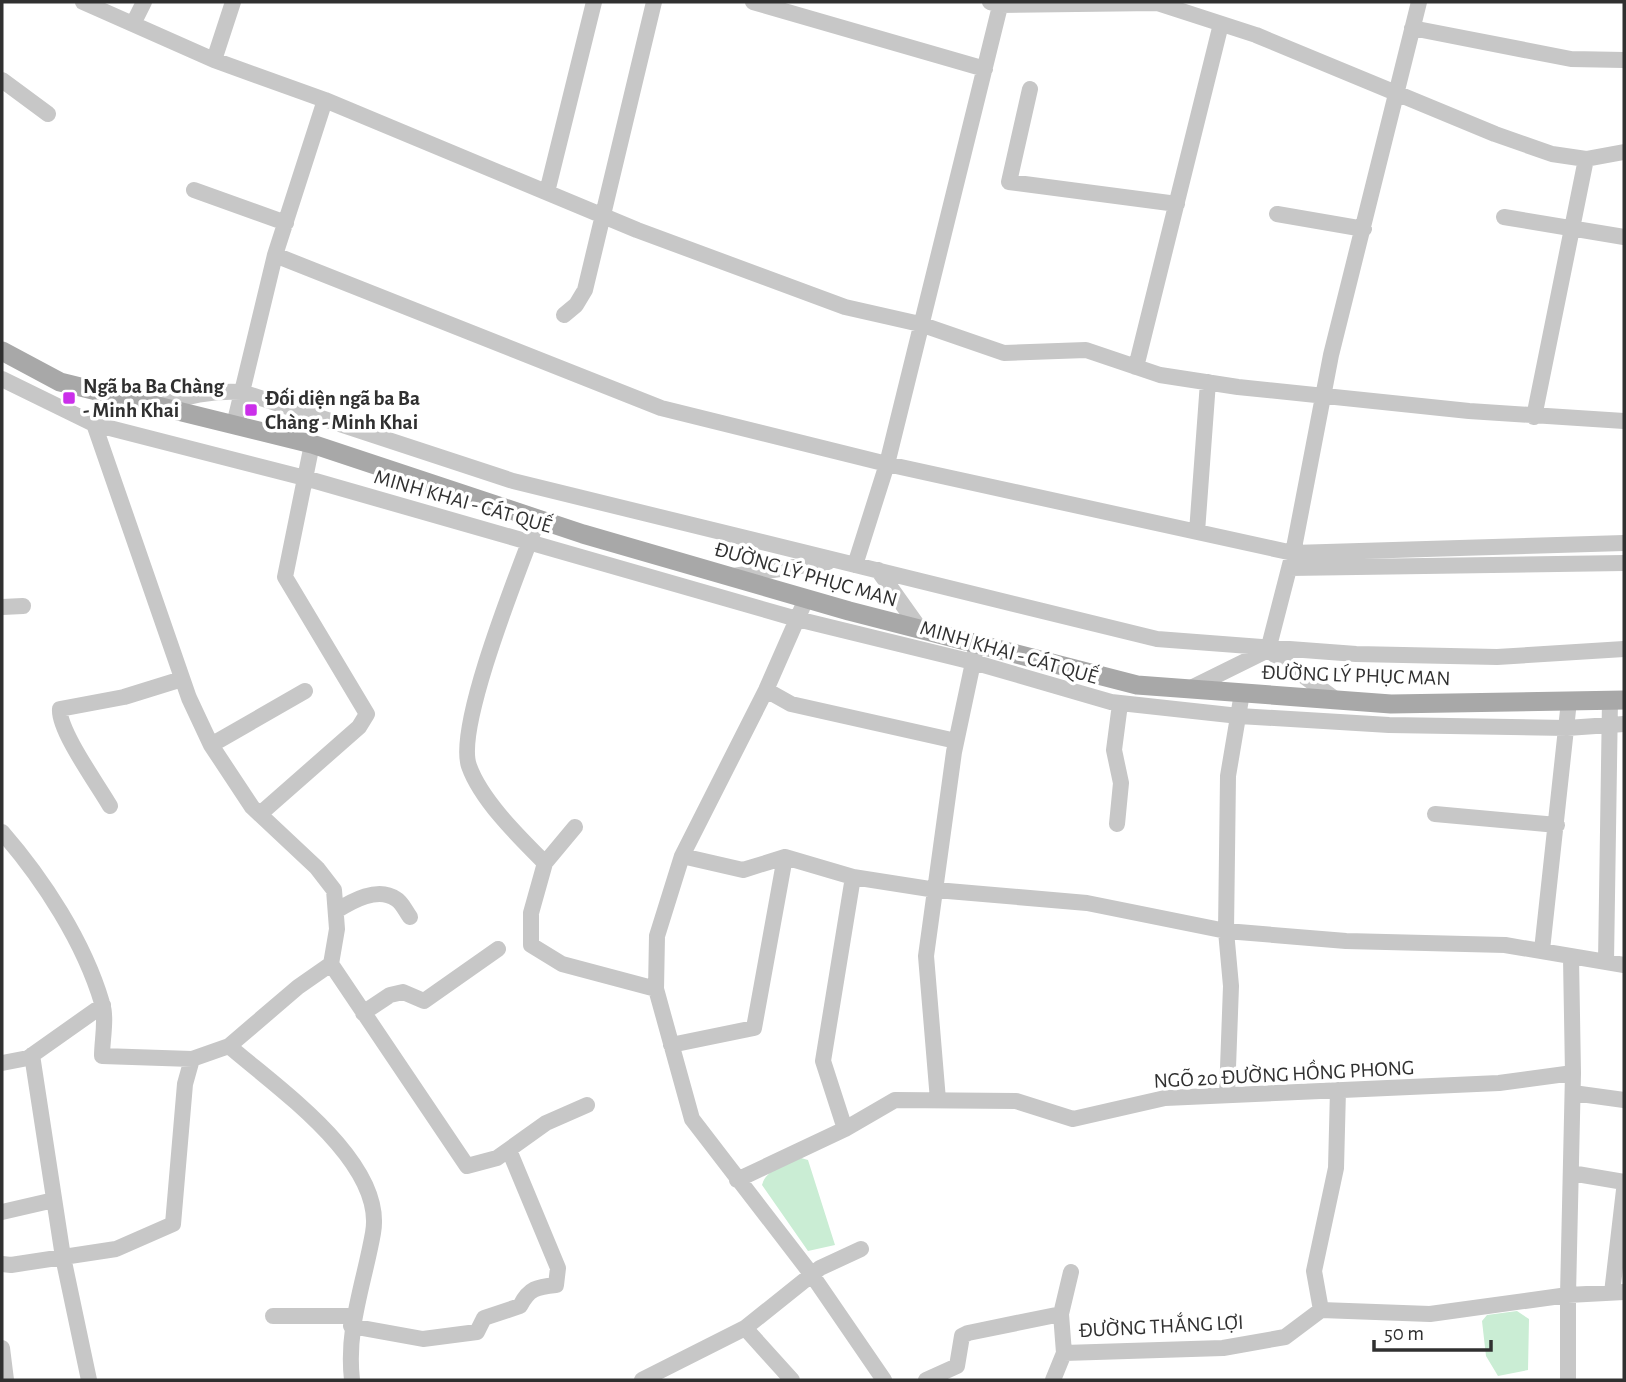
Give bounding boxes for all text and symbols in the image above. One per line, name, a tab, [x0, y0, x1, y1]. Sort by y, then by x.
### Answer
place label: Ngã ba Ba Chàng - Minh Khai	[83, 376, 225, 421]
place label: Đối diện ngã ba Ba Chàng - Minh Khai	[265, 387, 420, 433]
marker: Ngã ba Ba Chàng - Minh Khai	[61, 390, 77, 406]
marker: Đối diện ngã ba Ba Chàng - Minh Khai	[243, 402, 259, 418]
street label: MINH KHAI - CÁT QUẾ	[372, 462, 555, 537]
street label: ĐƯỜNG LÝ PHỤC MAN	[712, 536, 900, 611]
street label: MINH KHAI - CÁT QUẾ	[918, 613, 1101, 688]
street label: ĐƯỜNG LÝ PHỤC MAN	[1261, 660, 1451, 689]
street label: NGÕ 20 ĐƯỜNG HỒNG PHONG	[1153, 1053, 1415, 1092]
street label: ĐƯỜNG THẮNG LỢI	[1078, 1308, 1244, 1341]
scale bar	[1374, 1308, 1491, 1352]
text: 50 m	[1384, 1323, 1424, 1344]

